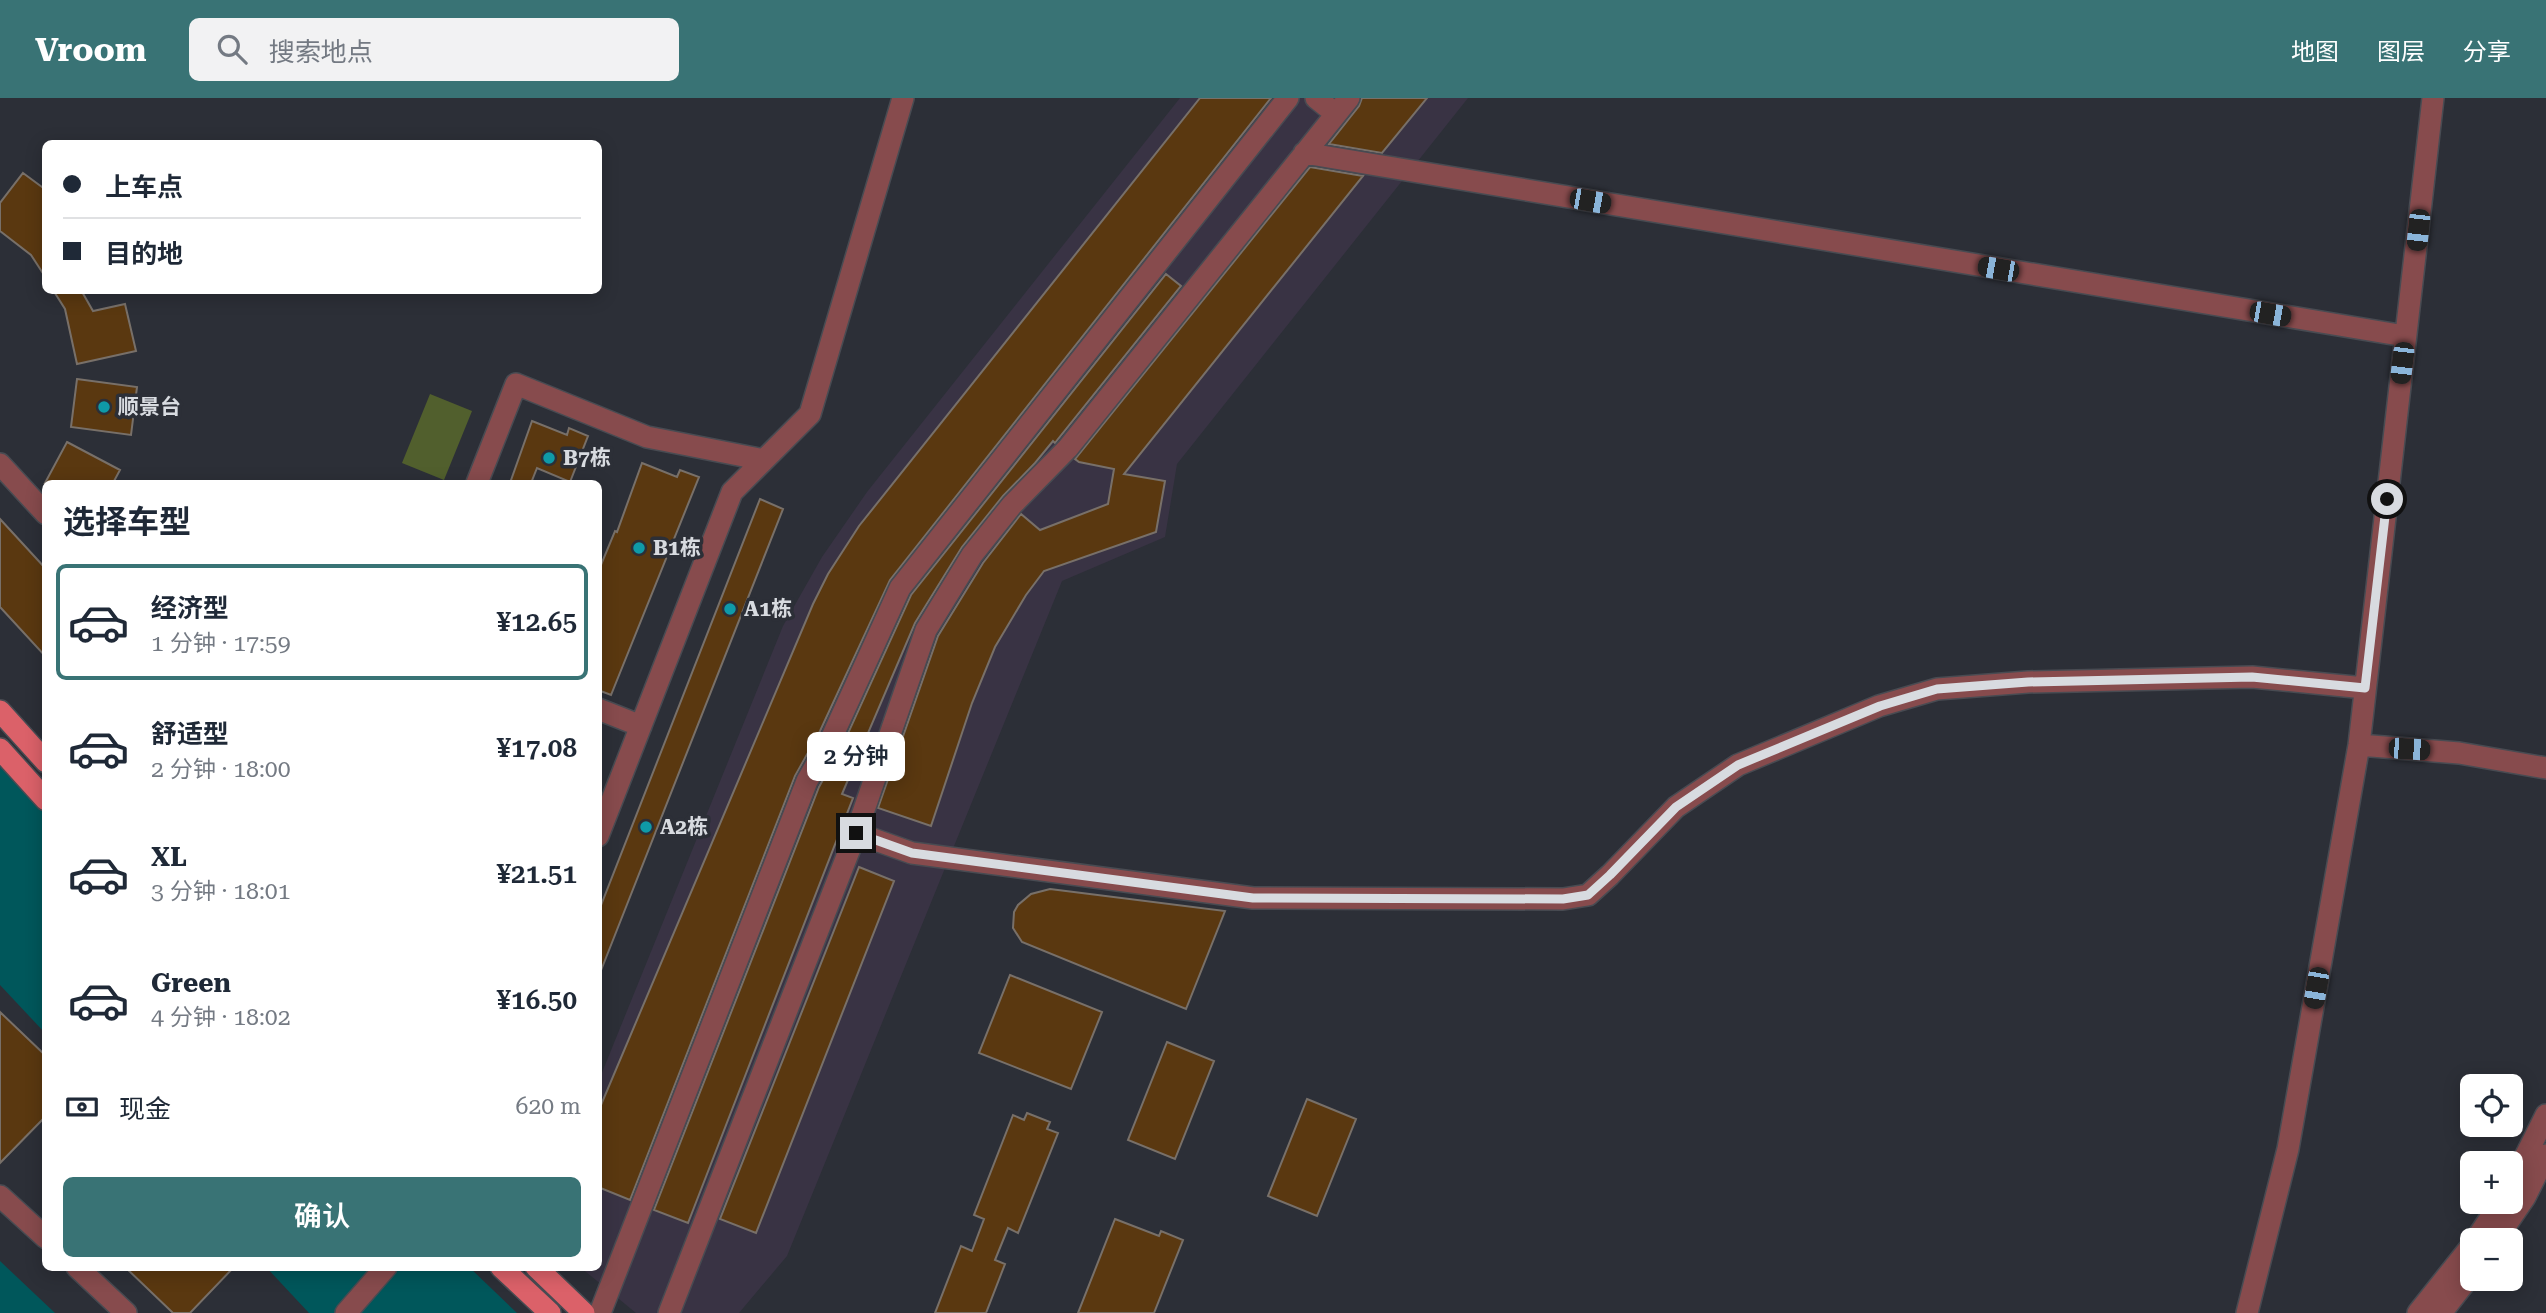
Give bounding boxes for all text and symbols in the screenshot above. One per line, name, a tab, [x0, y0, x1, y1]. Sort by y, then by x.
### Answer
search box	[189, 18, 679, 81]
text: Vroom	[35, 30, 147, 69]
icon: search	[213, 30, 251, 68]
text: 搜索地点	[269, 37, 373, 67]
text: 地图	[2291, 38, 2339, 66]
text: 图层	[2377, 38, 2425, 66]
text: 分享	[2463, 38, 2511, 66]
text: 上车点	[105, 172, 183, 202]
car	[1568, 187, 1613, 215]
car	[2406, 208, 2431, 252]
text: 目的地	[105, 239, 183, 269]
car	[1976, 255, 2021, 283]
car	[2248, 300, 2293, 328]
car	[2390, 341, 2415, 385]
place label: 顺景台	[118, 395, 181, 419]
marker: 顺景台	[96, 399, 112, 415]
place label: B7栋	[563, 446, 611, 470]
marker: B7栋	[541, 450, 557, 466]
route start	[2371, 483, 2403, 515]
text: 选择车型	[63, 503, 191, 541]
place label: B1栋	[653, 536, 701, 560]
marker: B1栋	[631, 540, 647, 556]
icon: car	[67, 591, 130, 654]
text: 经济型	[151, 593, 229, 623]
place label: A1栋	[744, 597, 792, 621]
marker: A1栋	[722, 601, 738, 617]
text: ¥12.65	[497, 607, 577, 637]
text: 1 分钟 · 17:59	[151, 630, 291, 657]
icon: car	[67, 717, 130, 780]
text: 舒适型	[151, 719, 229, 749]
callout: 2 分钟	[807, 732, 905, 780]
text: ¥17.08	[497, 733, 577, 763]
car	[2388, 737, 2431, 761]
text: 2 分钟	[824, 743, 888, 770]
text: 2 分钟 · 18:00	[151, 756, 291, 783]
place label: A2栋	[660, 815, 708, 839]
route end	[840, 817, 872, 849]
marker: A2栋	[638, 819, 654, 835]
text: XL	[151, 842, 187, 872]
icon: car	[67, 843, 130, 906]
text: ¥21.51	[497, 859, 577, 889]
text: 3 分钟 · 18:01	[151, 878, 291, 905]
car	[2303, 965, 2330, 1011]
text: Green	[151, 968, 231, 998]
icon: car	[67, 969, 130, 1032]
text: ¥16.50	[497, 985, 577, 1015]
text: 4 分钟 · 18:02	[151, 1004, 291, 1031]
map controls	[2460, 1074, 2523, 1291]
button: locate	[2460, 1074, 2523, 1137]
icon: cash	[63, 1088, 101, 1126]
text: 620 m	[516, 1093, 581, 1120]
text: 现金	[119, 1094, 171, 1124]
button: +	[2460, 1151, 2523, 1214]
button: 确认	[63, 1177, 581, 1257]
button: −	[2460, 1228, 2523, 1291]

